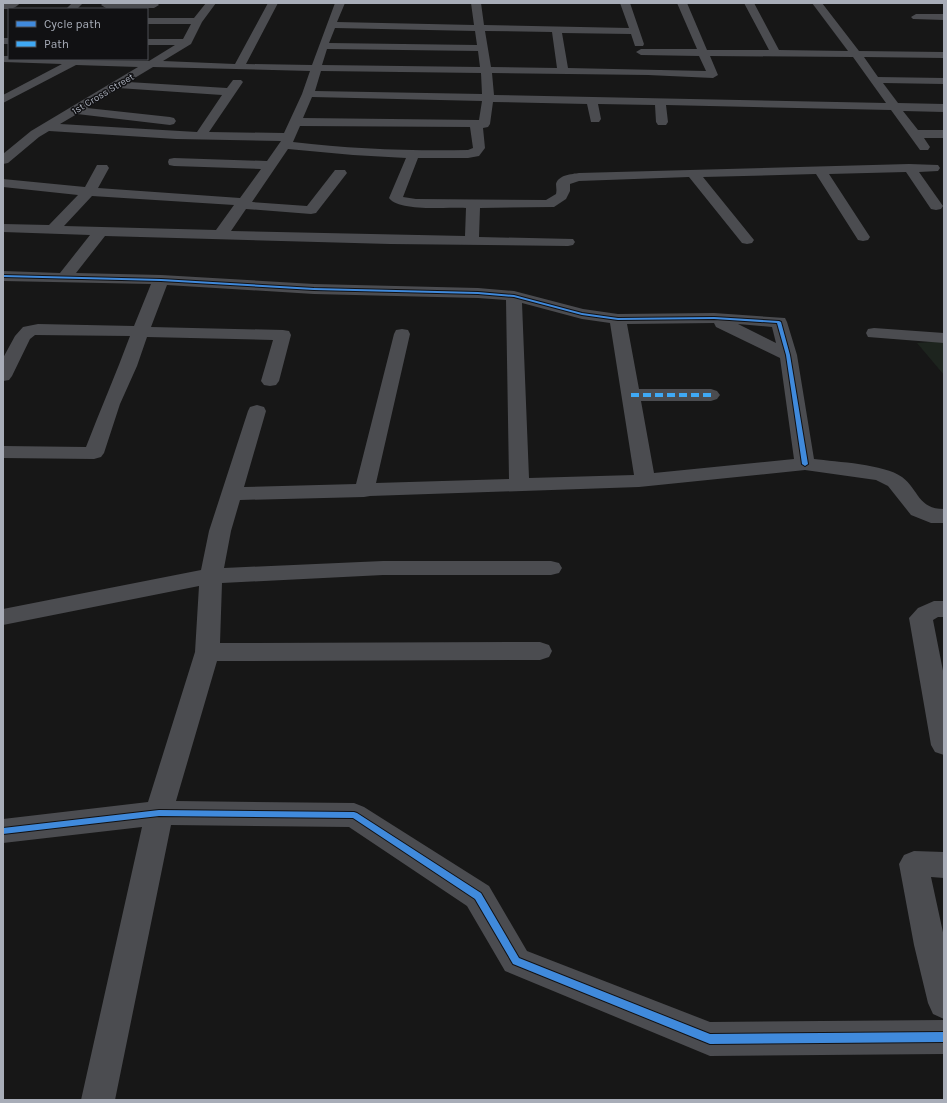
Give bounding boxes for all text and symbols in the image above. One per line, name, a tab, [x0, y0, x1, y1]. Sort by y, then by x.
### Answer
legend	[8, 8, 148, 60]
text: Cycle path	[44, 17, 101, 31]
text: Path	[44, 37, 69, 51]
street label: 1st Cross Street	[70, 71, 136, 117]

